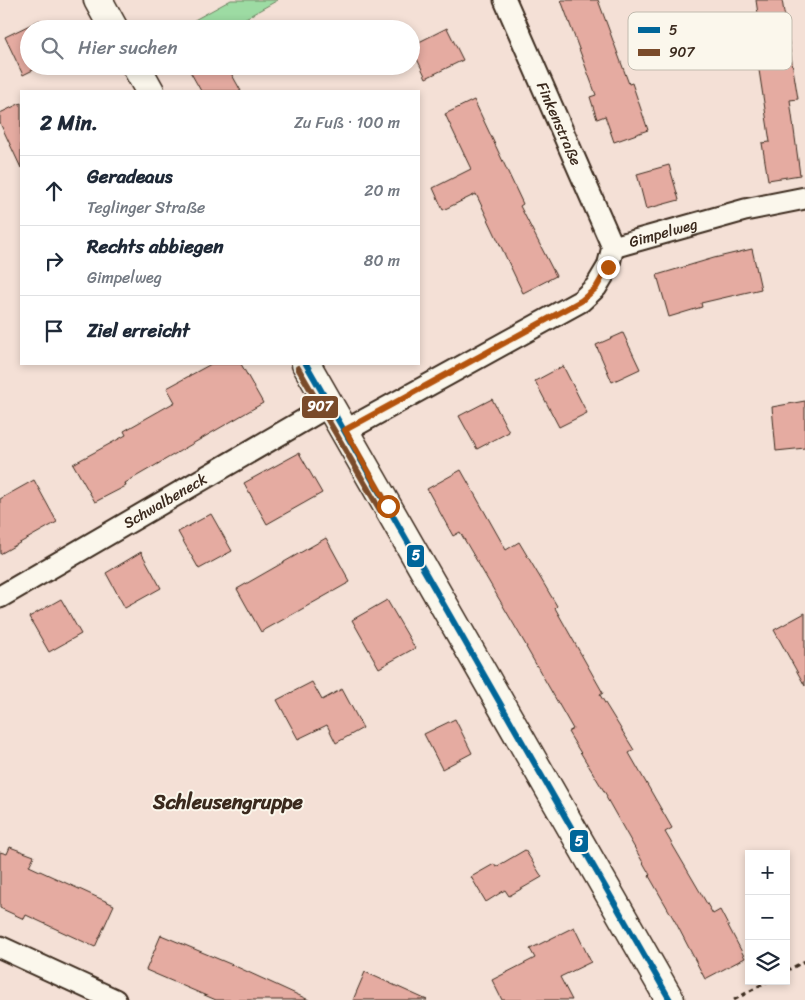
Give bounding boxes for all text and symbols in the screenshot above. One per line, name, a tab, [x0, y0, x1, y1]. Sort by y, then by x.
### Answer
legend	[628, 12, 792, 70]
text: 5	[669, 18, 678, 43]
search box	[20, 20, 420, 75]
text: Hier suchen	[78, 31, 178, 64]
icon: search	[38, 34, 66, 62]
text: 907	[669, 40, 695, 65]
street label: Finkenstraße	[529, 77, 589, 170]
text: 2 Min.	[40, 104, 98, 142]
text: Zu Fuß · 100 m	[294, 108, 400, 137]
text: Geradeaus	[87, 160, 173, 193]
text: 20 m	[364, 176, 400, 205]
icon: ahead	[40, 177, 68, 205]
text: Teglinger Straße	[87, 193, 205, 222]
street label: Gimpelweg	[626, 211, 701, 255]
text: Rechts abbiegen	[87, 230, 224, 263]
text: 80 m	[364, 246, 400, 275]
icon: right	[40, 247, 68, 275]
route end	[597, 256, 620, 279]
text: Gimpelweg	[87, 263, 162, 292]
text: Ziel erreicht	[87, 314, 190, 347]
icon: arrive	[40, 317, 68, 345]
text: 907	[307, 394, 334, 419]
line badge: 907	[301, 395, 339, 419]
street label: Schwalbeneck	[118, 466, 212, 536]
route start	[377, 495, 400, 518]
text: 5	[412, 543, 421, 568]
line badge: 5	[406, 544, 425, 568]
district label: Schleusengruppe	[152, 785, 304, 820]
line badge: 5	[569, 829, 589, 853]
text: 5	[575, 829, 584, 854]
map controls	[745, 850, 790, 985]
button: +	[745, 850, 790, 895]
button: −	[745, 895, 790, 940]
button: layers	[745, 940, 790, 985]

